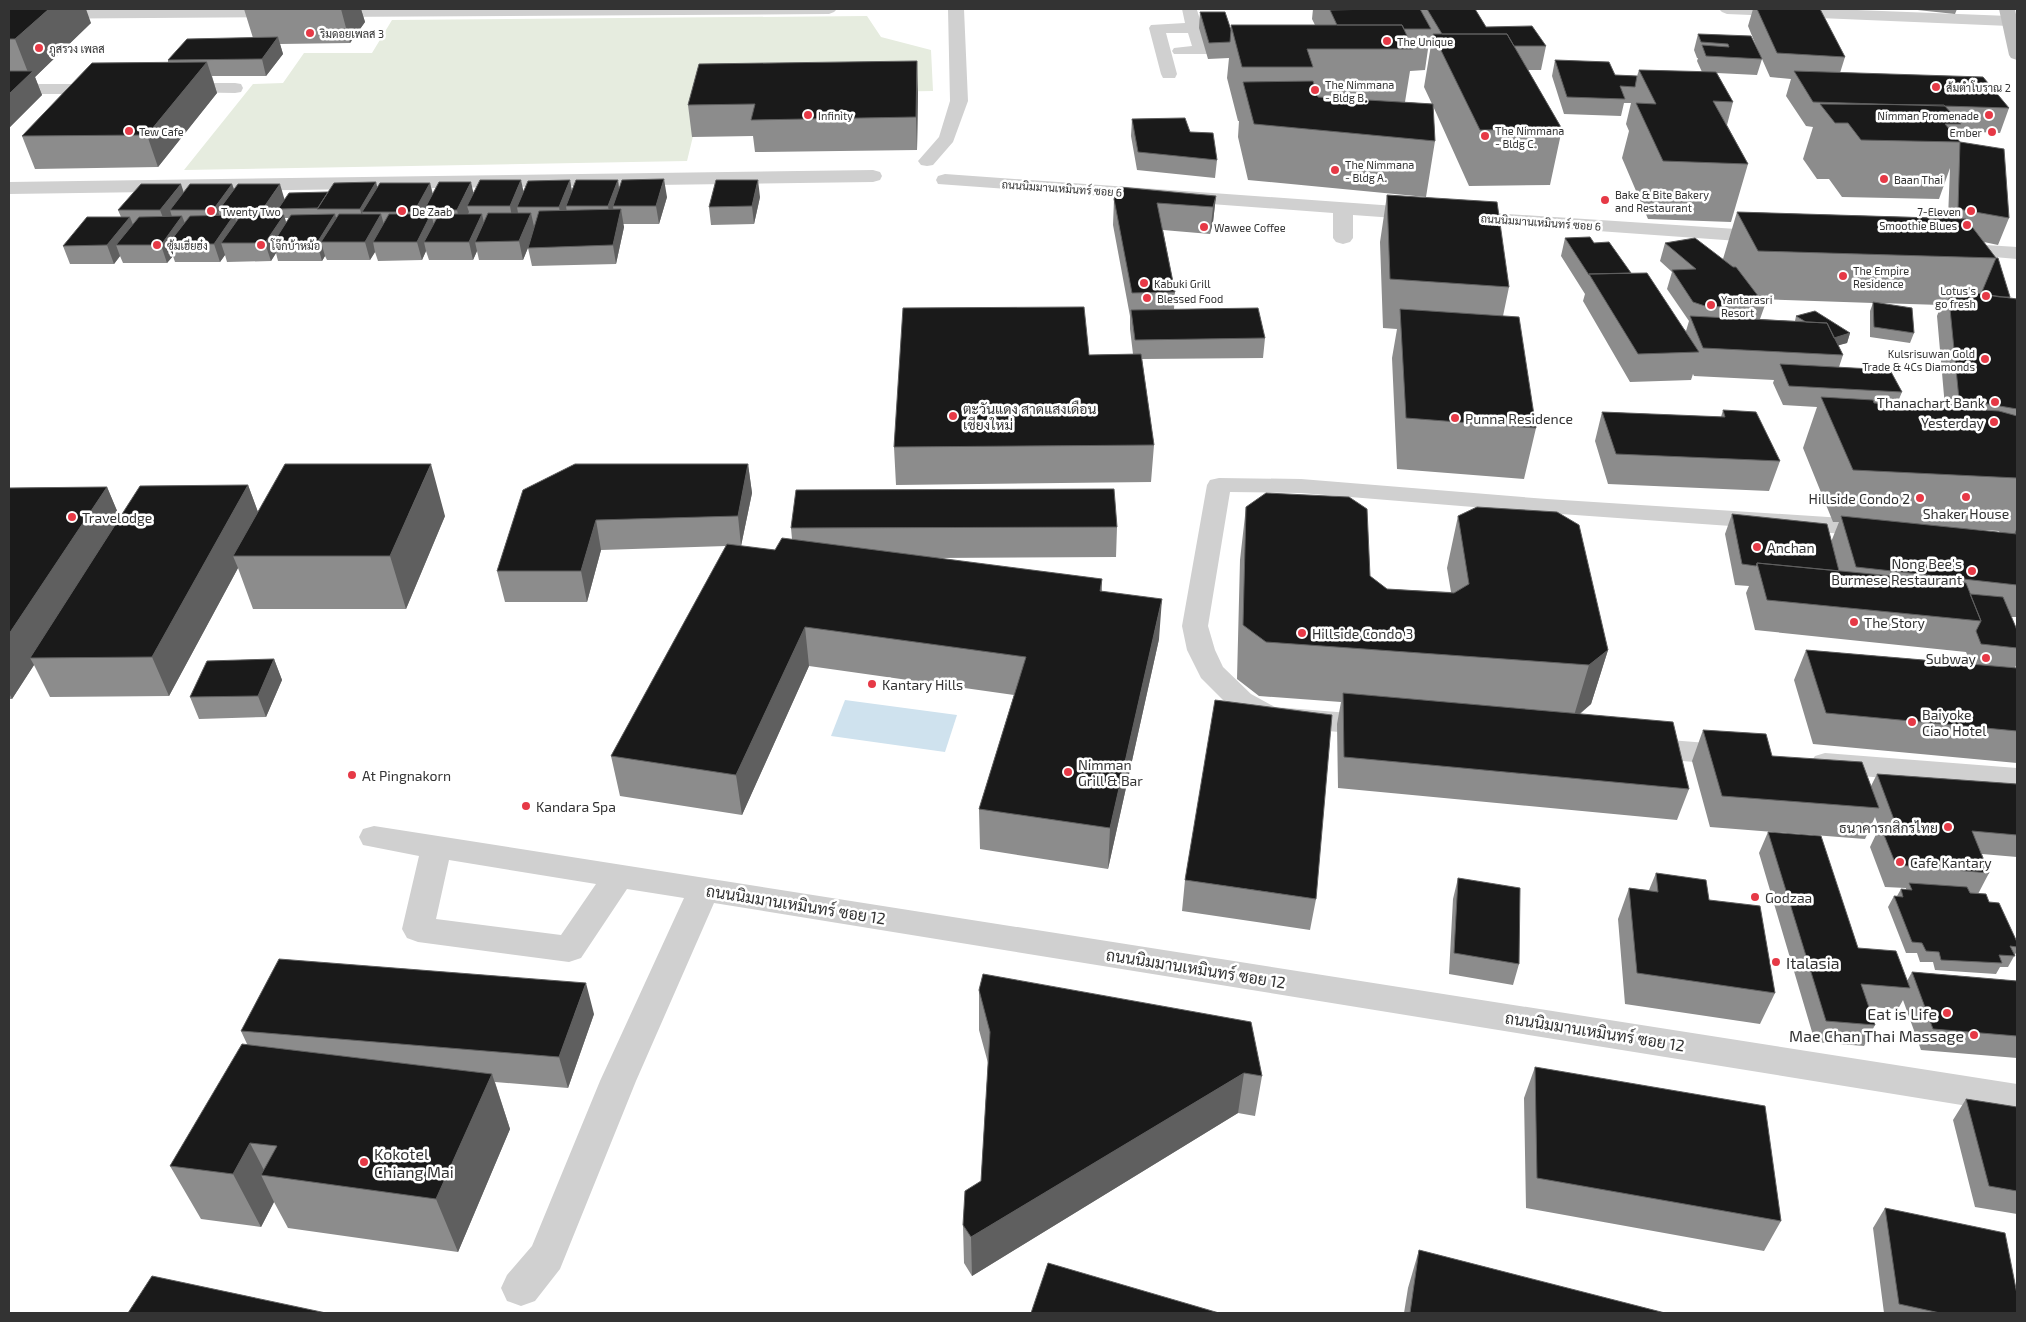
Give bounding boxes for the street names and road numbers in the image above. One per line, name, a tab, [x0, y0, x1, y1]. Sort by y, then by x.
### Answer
street label: ถนนนิมมานเหมินทร์ ซอย 6	[1001, 176, 1123, 199]
street label: ถนนนิมมานเหมินทร์ ซอย 6	[1480, 210, 1602, 233]
street label: ถนนนิมมานเหมินทร์ ซอย 12	[705, 878, 888, 928]
street label: ถนนนิมมานเหมินทร์ ซอย 12	[1105, 942, 1288, 992]
street label: ถนนนิมมานเหมินทร์ ซอย 12	[1504, 1005, 1687, 1055]

